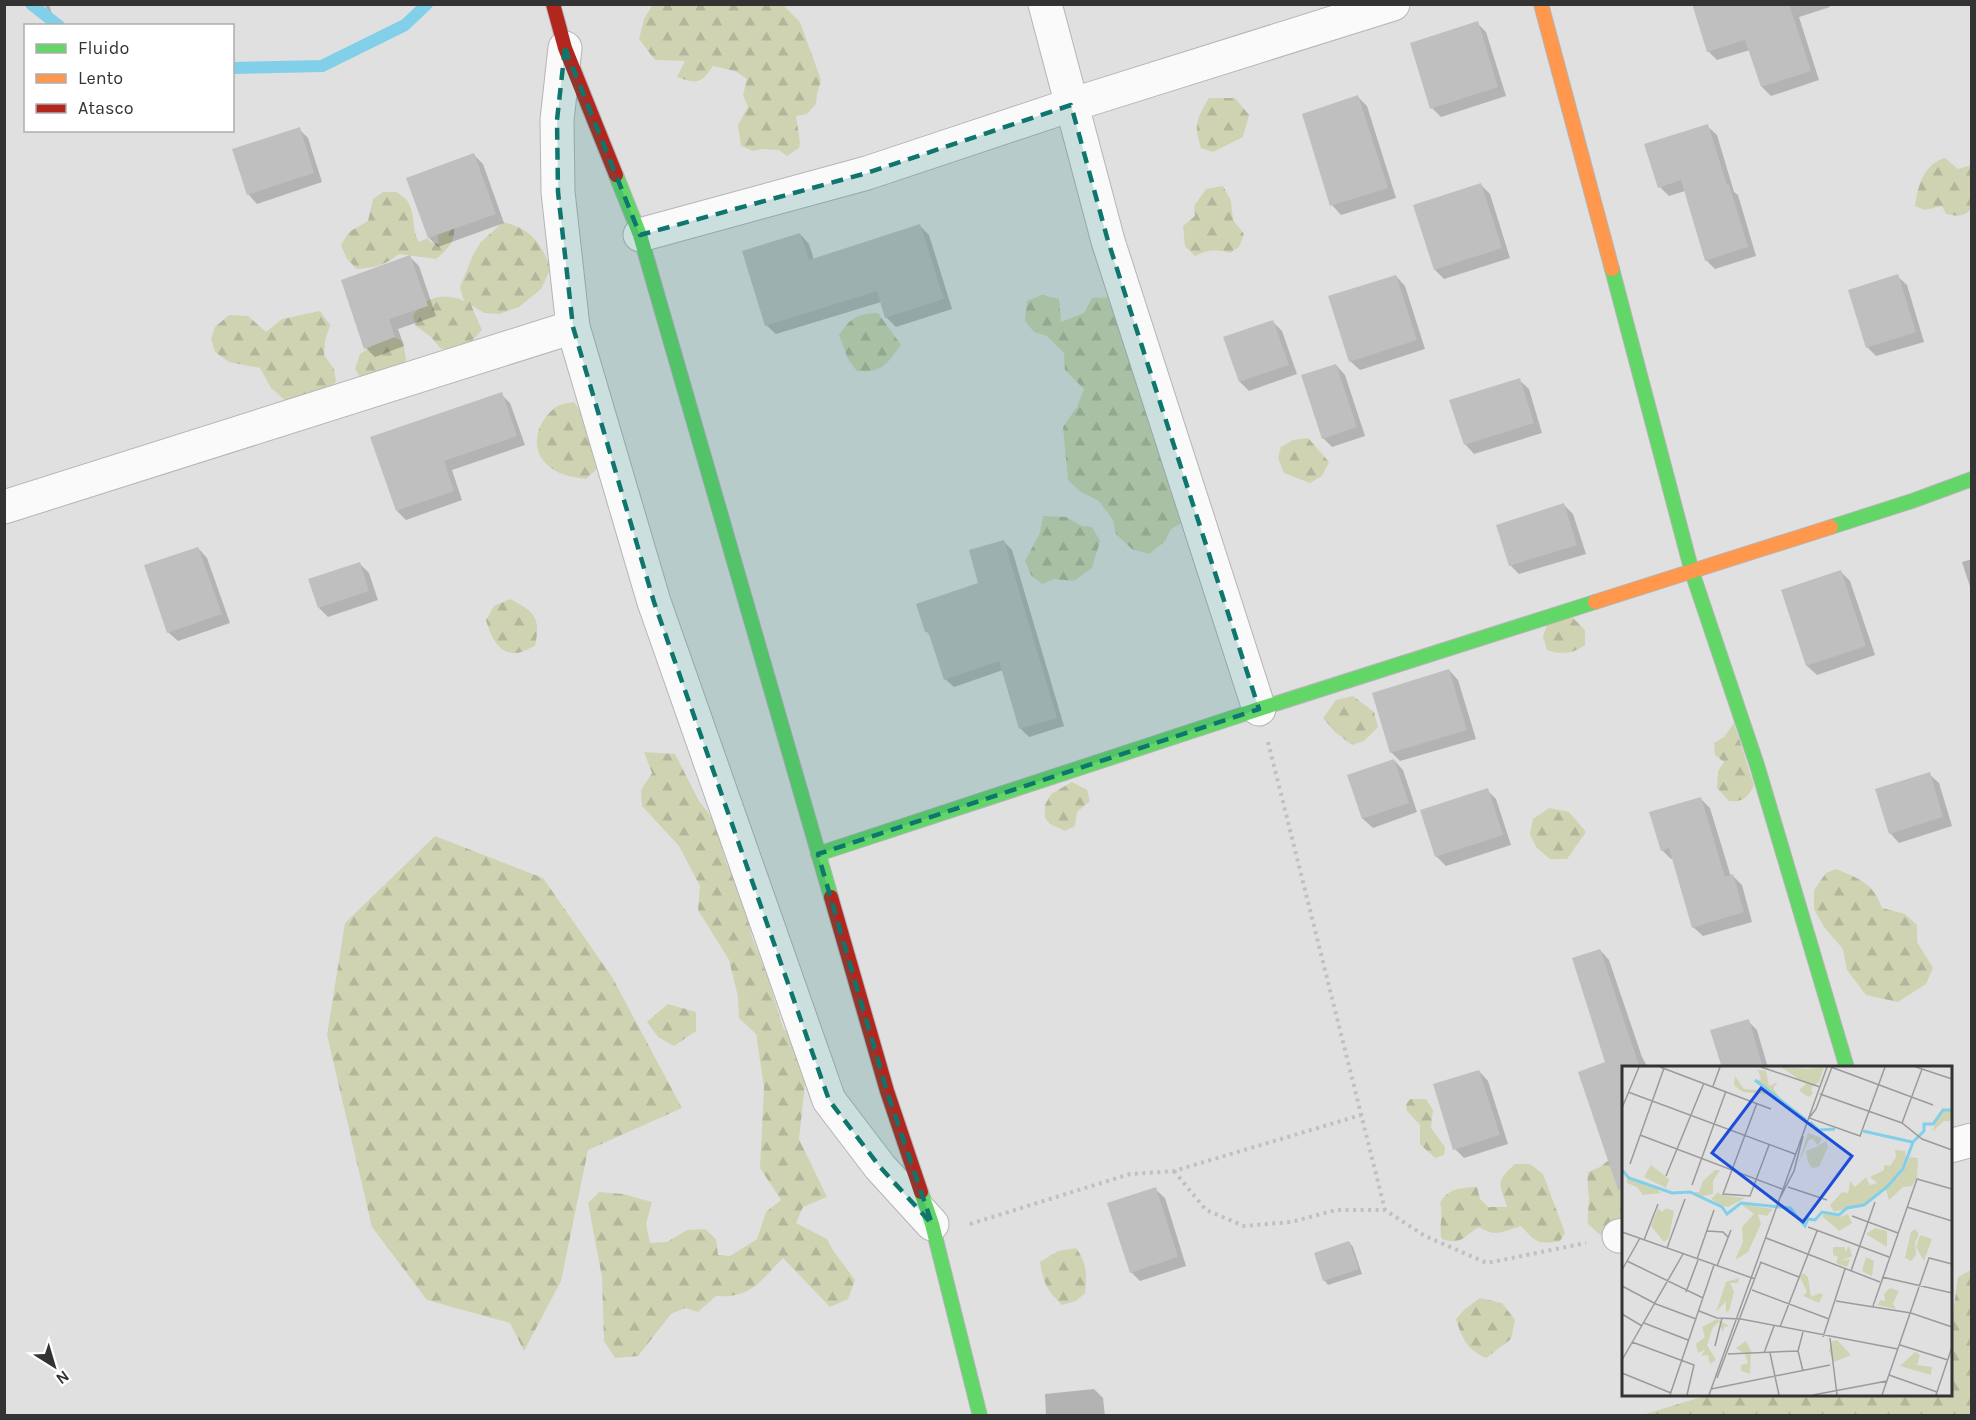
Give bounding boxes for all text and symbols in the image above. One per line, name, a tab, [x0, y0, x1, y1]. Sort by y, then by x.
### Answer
legend	[24, 24, 234, 132]
text: Fluido	[78, 37, 129, 59]
text: Lento	[78, 67, 123, 89]
text: Atasco	[78, 97, 134, 119]
inset map	[1622, 1066, 1952, 1396]
north arrow	[24, 1336, 84, 1396]
text: N	[52, 1367, 73, 1389]

